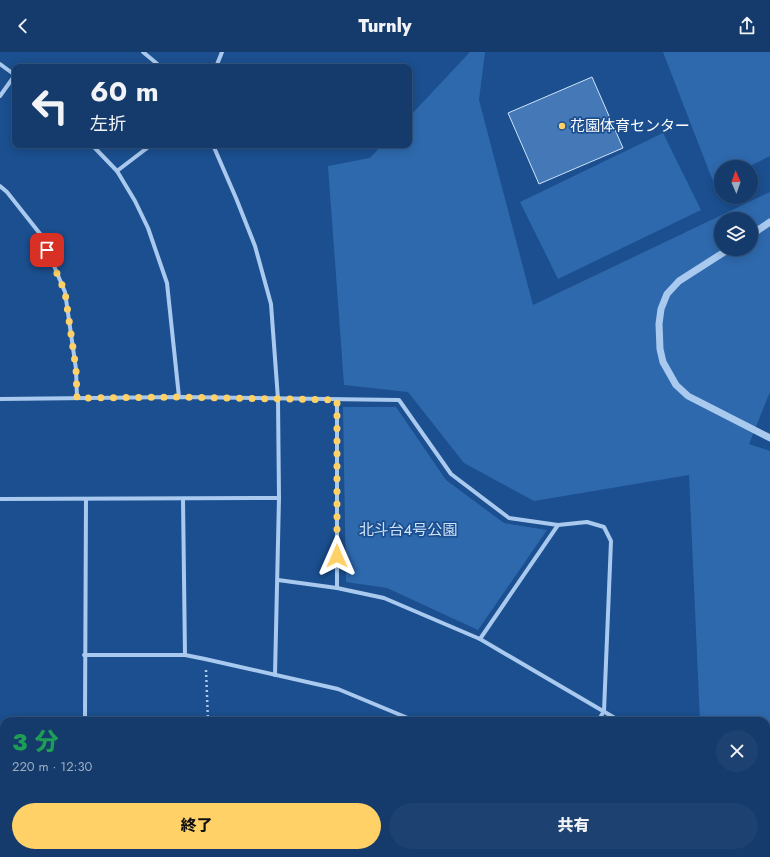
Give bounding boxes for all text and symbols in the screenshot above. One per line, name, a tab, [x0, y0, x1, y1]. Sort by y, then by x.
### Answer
text: Turnly	[358, 13, 412, 39]
icon: back	[12, 15, 34, 37]
icon: share	[736, 15, 758, 37]
text: 60 m	[90, 71, 159, 112]
icon: left	[24, 80, 76, 132]
text: 左折	[90, 111, 126, 137]
place label: 花園体育センター	[570, 115, 690, 137]
marker: 花園体育センター	[557, 121, 567, 131]
north arrow	[714, 160, 758, 204]
map controls	[714, 160, 758, 256]
button: layers	[714, 212, 758, 256]
pin	[30, 233, 64, 267]
icon: arrive	[36, 239, 58, 261]
park label: 北斗台４号公園	[359, 519, 457, 541]
position arrow	[316, 535, 358, 577]
text: 3 分	[12, 724, 59, 759]
button: close	[716, 730, 758, 772]
text: 220 m · 12:30	[12, 757, 92, 776]
button: 終了	[12, 803, 381, 849]
button: 共有	[389, 803, 758, 849]

